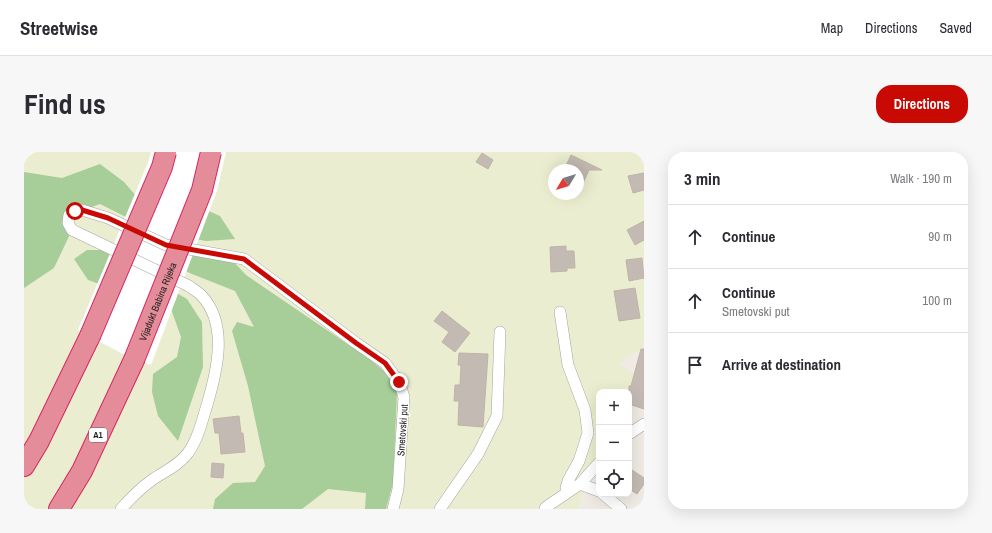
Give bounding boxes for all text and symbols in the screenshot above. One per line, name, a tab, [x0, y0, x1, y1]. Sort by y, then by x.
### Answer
text: Streetwise	[20, 15, 98, 41]
text: Map	[821, 19, 843, 37]
text: Directions	[865, 19, 917, 37]
text: Saved	[939, 19, 972, 37]
text: Find us	[24, 85, 106, 123]
button: Directions	[876, 85, 968, 123]
north arrow	[548, 164, 584, 200]
text: 3 min	[684, 167, 720, 190]
text: Walk · 190 m	[890, 170, 952, 187]
route start	[66, 202, 84, 220]
icon: ahead	[684, 226, 706, 248]
text: Continue	[722, 226, 775, 247]
text: 90 m	[928, 228, 952, 245]
street label: Vijadukt Babina Rijeka	[136, 260, 180, 343]
text: Continue	[722, 282, 775, 303]
icon: ahead	[684, 290, 706, 312]
text: 100 m	[922, 292, 952, 309]
text: Smetovski put	[722, 303, 790, 320]
icon: arrive	[684, 354, 706, 376]
text: Arrive at destination	[722, 354, 841, 375]
route end	[390, 373, 408, 391]
map controls	[596, 389, 632, 497]
button: +	[596, 389, 632, 425]
street label: Smetovski put	[394, 403, 411, 456]
button: −	[596, 425, 632, 461]
road number: A1	[89, 428, 107, 442]
button: locate	[596, 461, 632, 497]

